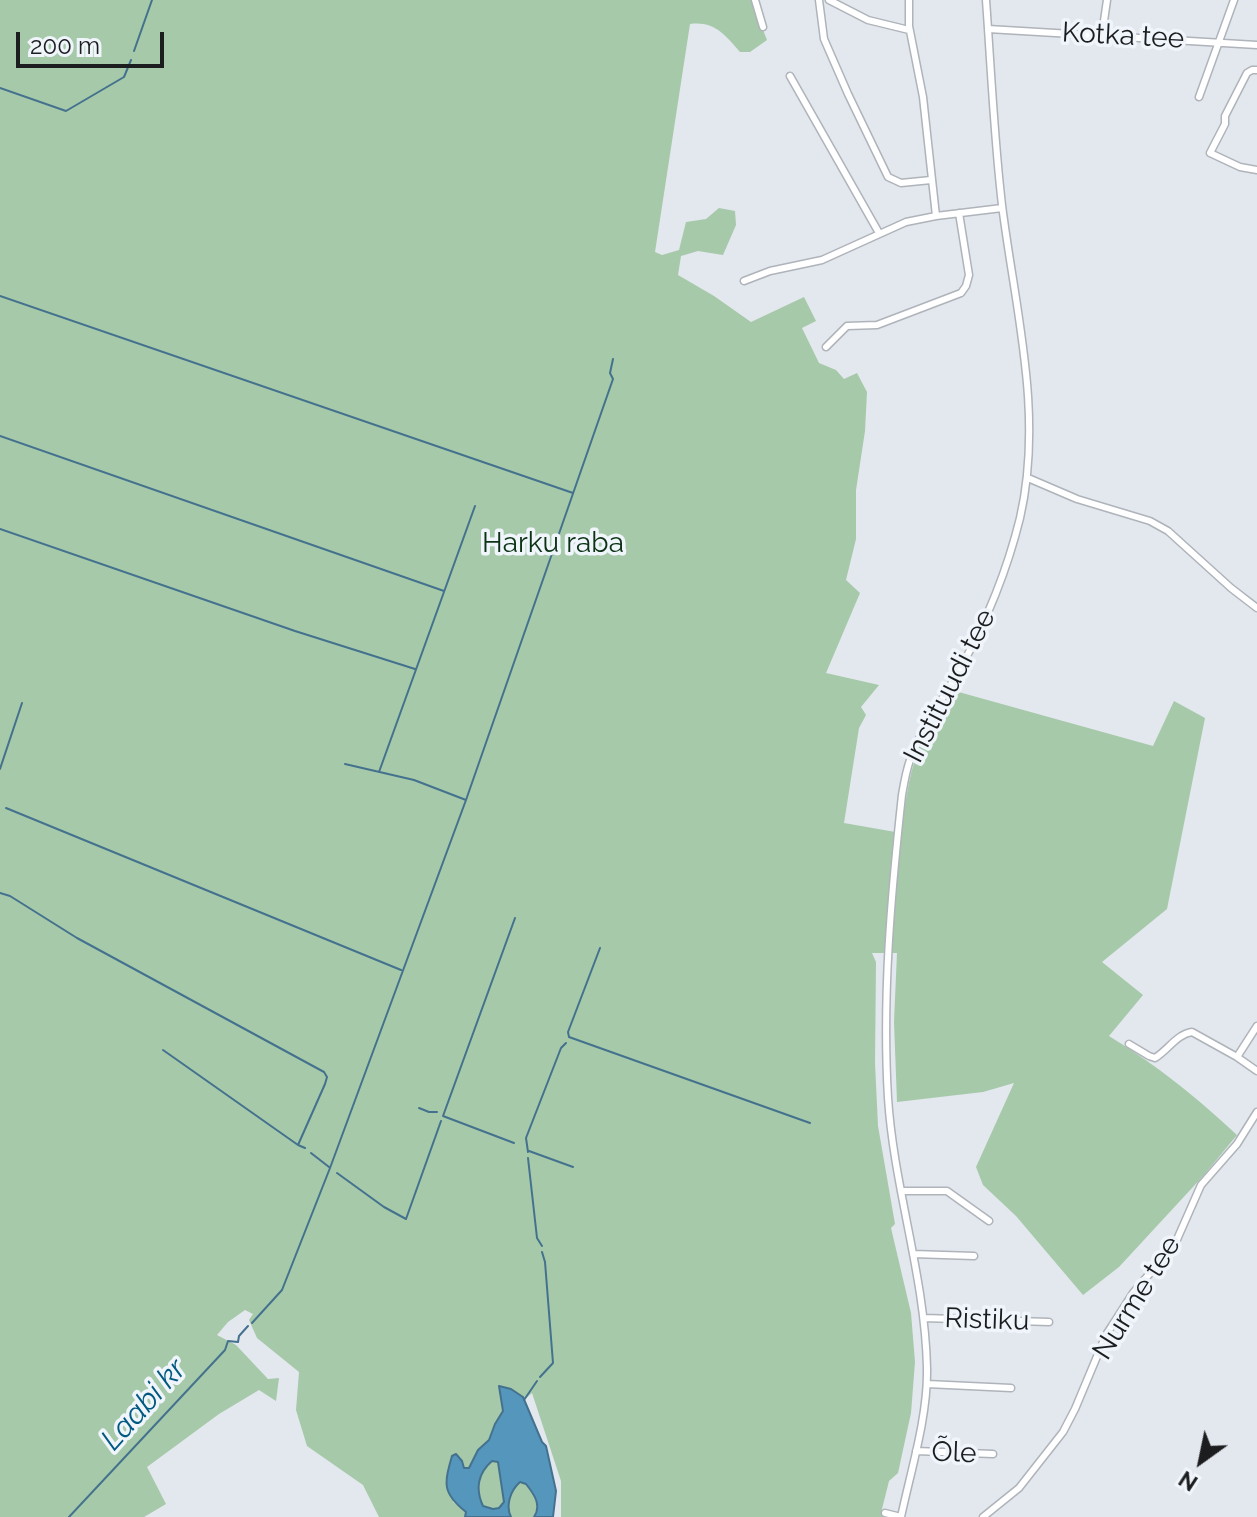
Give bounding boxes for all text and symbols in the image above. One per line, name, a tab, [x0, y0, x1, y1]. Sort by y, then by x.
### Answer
scale bar	[20, 16, 168, 66]
street label: Kotka tee	[1061, 16, 1185, 56]
text: 200 m	[30, 31, 100, 60]
park label: Harku raba	[482, 527, 624, 561]
street label: Instituudi tee	[897, 604, 1003, 768]
street label: Nurme tee	[1086, 1230, 1188, 1366]
street label: Ristiku	[944, 1302, 1030, 1338]
water label: Laabi kr	[94, 1352, 194, 1458]
north arrow	[1161, 1421, 1241, 1501]
street label: Õle	[931, 1435, 977, 1471]
text: N	[1174, 1466, 1202, 1497]

